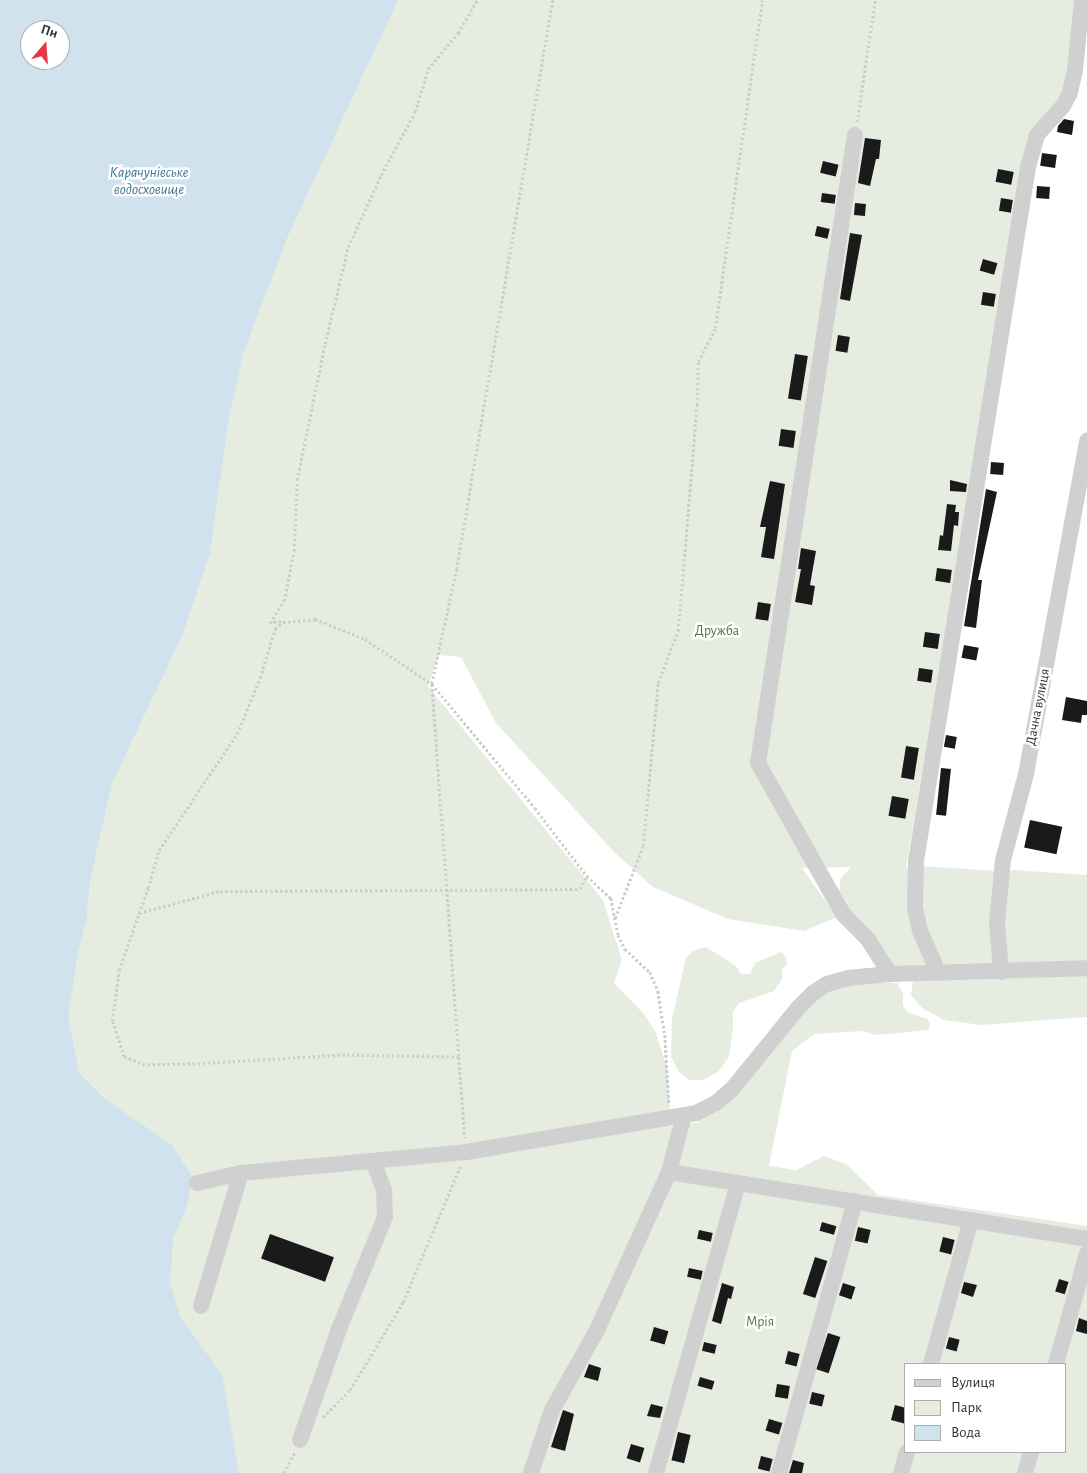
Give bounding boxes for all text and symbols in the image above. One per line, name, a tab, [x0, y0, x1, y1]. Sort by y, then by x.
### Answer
north arrow	[20, 20, 70, 70]
text: Пн	[39, 22, 60, 41]
water label: Карачунівське водосховище	[110, 163, 188, 198]
park label: Дружба	[695, 623, 739, 639]
street label: Дачна вулиця	[1022, 667, 1054, 747]
park label: Мрія	[746, 1314, 774, 1330]
legend	[904, 1363, 1067, 1453]
text: Вулиця	[951, 1375, 995, 1390]
text: Парк	[951, 1400, 982, 1415]
text: Вода	[951, 1425, 981, 1440]

